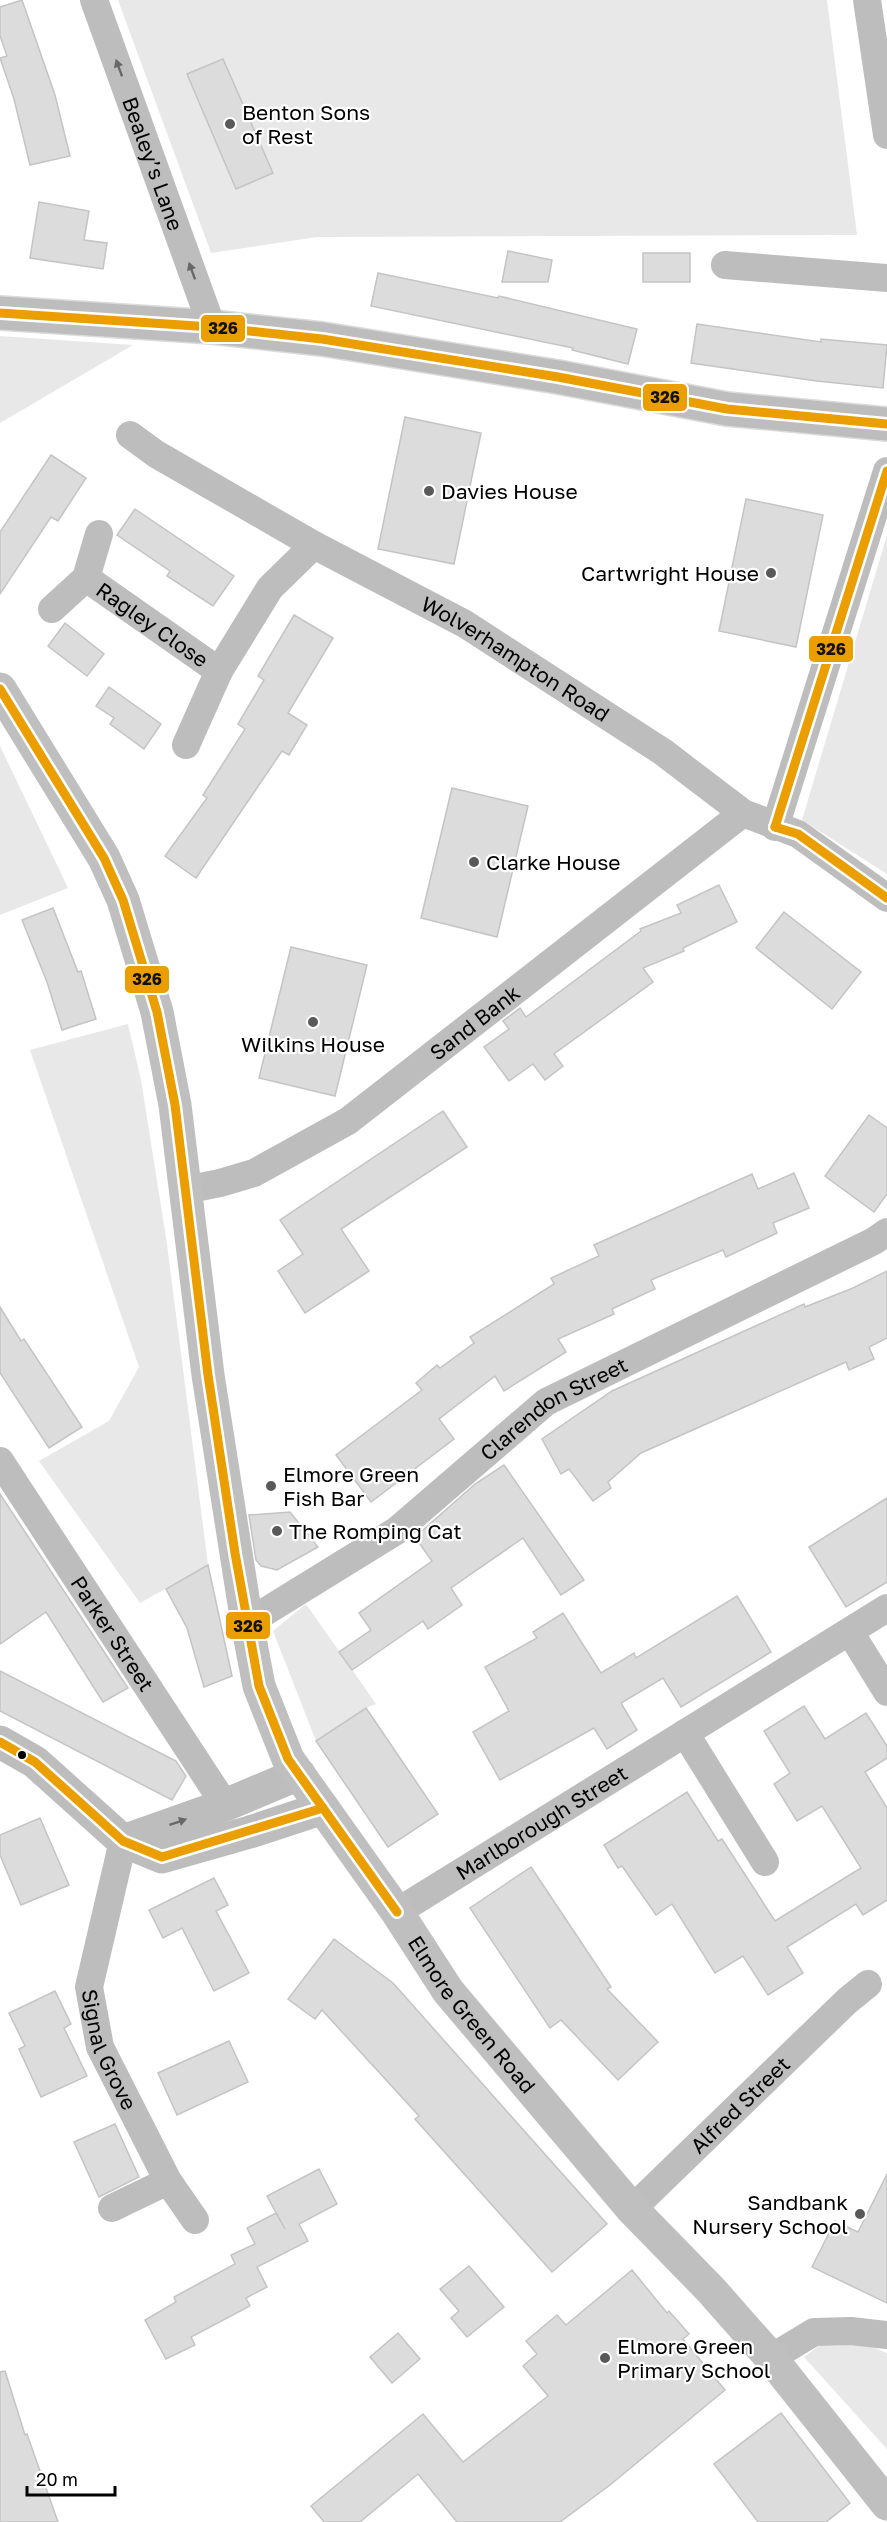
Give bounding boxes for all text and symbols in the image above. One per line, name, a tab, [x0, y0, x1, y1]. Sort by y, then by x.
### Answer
one-way arrow	[114, 59, 123, 77]
street label: Bealey’s Lane	[117, 93, 189, 234]
place label: Benton Sons of Rest	[242, 99, 370, 149]
marker: Benton Sons of Rest	[223, 117, 237, 131]
one-way arrow	[187, 262, 197, 280]
line badge: 326	[200, 314, 246, 343]
text: 326	[208, 318, 238, 338]
line badge: 326	[642, 383, 688, 412]
text: 326	[650, 387, 680, 407]
place label: Davies House	[441, 478, 578, 504]
marker: Davies House	[422, 484, 436, 498]
place label: Cartwright House	[581, 560, 759, 586]
marker: Cartwright House	[764, 566, 778, 580]
street label: Ragley Close	[91, 576, 213, 673]
street label: Wolverhampton Road	[417, 590, 614, 727]
line badge: 326	[808, 635, 854, 663]
text: 326	[816, 639, 846, 659]
place label: Clarke House	[486, 849, 621, 875]
marker: Clarke House	[467, 855, 481, 869]
line badge: 326	[124, 965, 170, 994]
text: 326	[132, 969, 162, 989]
street label: Sand Bank	[424, 979, 525, 1066]
marker: Wilkins House	[306, 1015, 320, 1029]
place label: Wilkins House	[241, 1031, 385, 1057]
street label: Clarendon Street	[475, 1351, 632, 1466]
place label: Elmore Green Fish Bar	[283, 1461, 419, 1511]
marker: Elmore Green Fish Bar	[264, 1479, 278, 1493]
place label: The Romping Cat	[289, 1518, 462, 1544]
marker: The Romping Cat	[270, 1524, 284, 1538]
street label: Parker Street	[66, 1571, 160, 1696]
line badge: 326	[225, 1611, 271, 1640]
text: 326	[233, 1616, 263, 1636]
unlabelled marker	[16, 1749, 28, 1761]
street label: Marlborough Street	[451, 1759, 632, 1885]
one-way arrow	[169, 1816, 187, 1826]
street label: Elmore Green Road	[403, 1931, 542, 2098]
street label: Signal Grove	[77, 1987, 143, 2114]
street label: Alfred Street	[685, 2051, 795, 2159]
place label: Sandbank Nursery School	[692, 2189, 848, 2239]
marker: Sandbank Nursery School	[853, 2207, 867, 2221]
place label: Elmore Green Primary School	[617, 2333, 771, 2383]
marker: Elmore Green Primary School	[598, 2351, 612, 2365]
scale bar	[27, 2459, 116, 2497]
text: 20 m	[36, 2468, 78, 2490]

